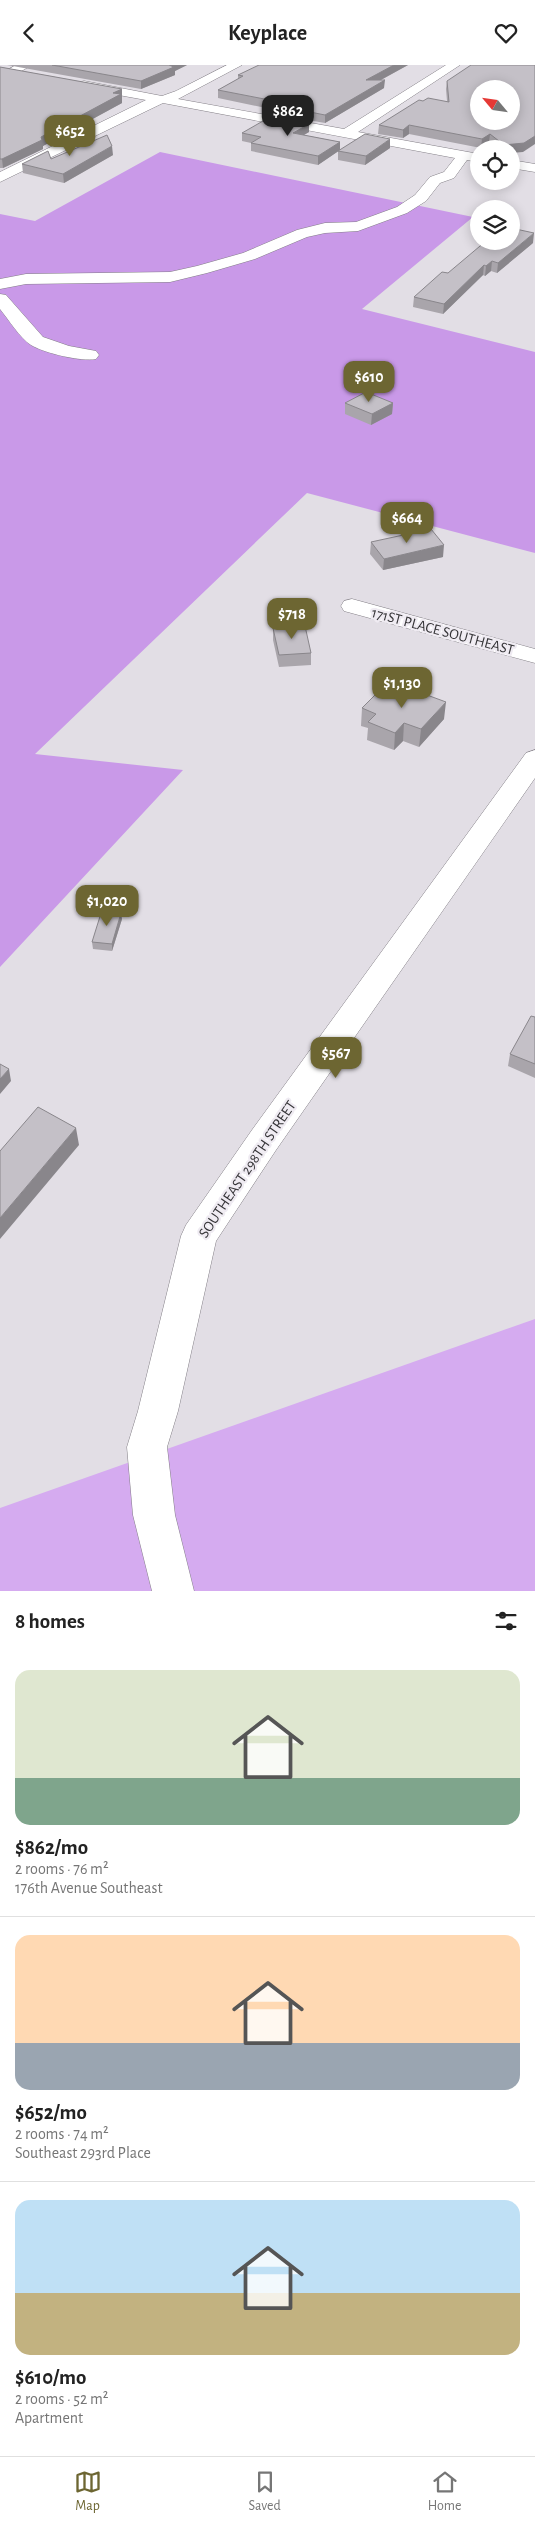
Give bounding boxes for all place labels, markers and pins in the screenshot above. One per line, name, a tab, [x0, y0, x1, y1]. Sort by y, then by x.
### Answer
pin: $862	[258, 95, 318, 137]
pin: $652	[40, 114, 100, 157]
pin: $610	[339, 361, 399, 403]
pin: $664	[377, 501, 437, 544]
pin: $718	[262, 597, 322, 640]
pin: $1,130	[361, 667, 443, 709]
pin: $1,020	[66, 885, 148, 927]
pin: $567	[306, 1037, 366, 1079]

